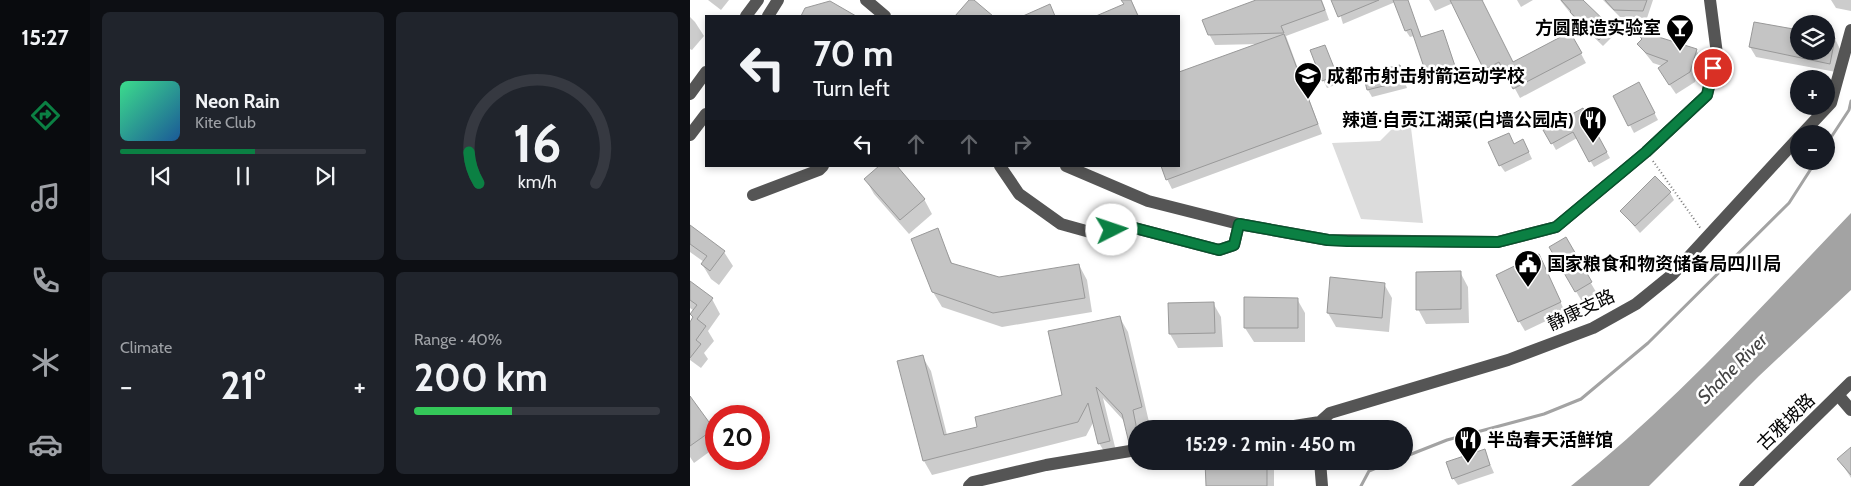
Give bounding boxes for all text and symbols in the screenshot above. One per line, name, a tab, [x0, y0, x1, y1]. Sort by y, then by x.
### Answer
bar icon: 方圆酿造实验室	[1665, 13, 1695, 52]
map controls	[1790, 15, 1835, 170]
button: layers	[1790, 15, 1835, 60]
place label: 方圆酿造实验室	[1535, 17, 1661, 39]
text: 15:27	[21, 24, 69, 51]
text: 70 m	[813, 32, 894, 75]
icon: left	[730, 35, 795, 100]
pin	[1692, 47, 1734, 89]
icon: arrive	[1699, 54, 1727, 82]
school or university icon: 成都市射击射箭运动学校	[1293, 61, 1323, 100]
place label: 成都市射击射箭运动学校	[1327, 65, 1525, 87]
button: +	[1790, 70, 1835, 115]
text: Turn left	[813, 75, 890, 102]
text: Neon Rain	[195, 90, 280, 113]
icon: directions	[28, 98, 63, 133]
restaurant icon: 辣道·自贡江湖菜(白墙公园店)	[1578, 105, 1608, 144]
place label: 辣道·自贡江湖菜(白墙公园店)	[1342, 109, 1574, 131]
text: 16	[513, 112, 561, 175]
text: Kite Club	[195, 113, 256, 132]
button: −	[1790, 125, 1835, 170]
icon: left	[849, 130, 877, 158]
icon: ahead	[902, 130, 930, 158]
icon: ahead	[955, 130, 983, 158]
icon: right	[1008, 130, 1036, 158]
icon: previous	[147, 162, 175, 190]
icon: pause	[229, 162, 257, 190]
icon: next	[311, 162, 339, 190]
text: km/h	[517, 171, 557, 192]
icon: music	[28, 180, 63, 215]
position arrow	[1085, 203, 1137, 255]
public building icon: 国家粮食和物资储备局四川局	[1513, 249, 1543, 288]
place label: 国家粮食和物资储备局四川局	[1547, 253, 1781, 275]
icon: phone	[28, 263, 63, 298]
street label: 静康支路	[1544, 285, 1618, 335]
water label: Shahe River	[1692, 328, 1773, 408]
text: Range · 40%	[414, 330, 502, 349]
text: Climate	[120, 338, 172, 357]
icon: climate	[28, 345, 63, 380]
text: 200 km	[414, 354, 548, 401]
text: 21°	[220, 362, 266, 409]
text: −	[120, 369, 132, 403]
text: +	[354, 369, 366, 403]
street label: 古雅坡路	[1752, 389, 1820, 455]
speed limit sign: 20	[705, 405, 770, 470]
restaurant icon: 半岛春天活鲜馆	[1453, 425, 1483, 464]
icon: car	[28, 427, 63, 462]
place label: 半岛春天活鲜馆	[1487, 429, 1613, 451]
text: 15:29 · 2 min · 450 m	[1185, 433, 1356, 456]

